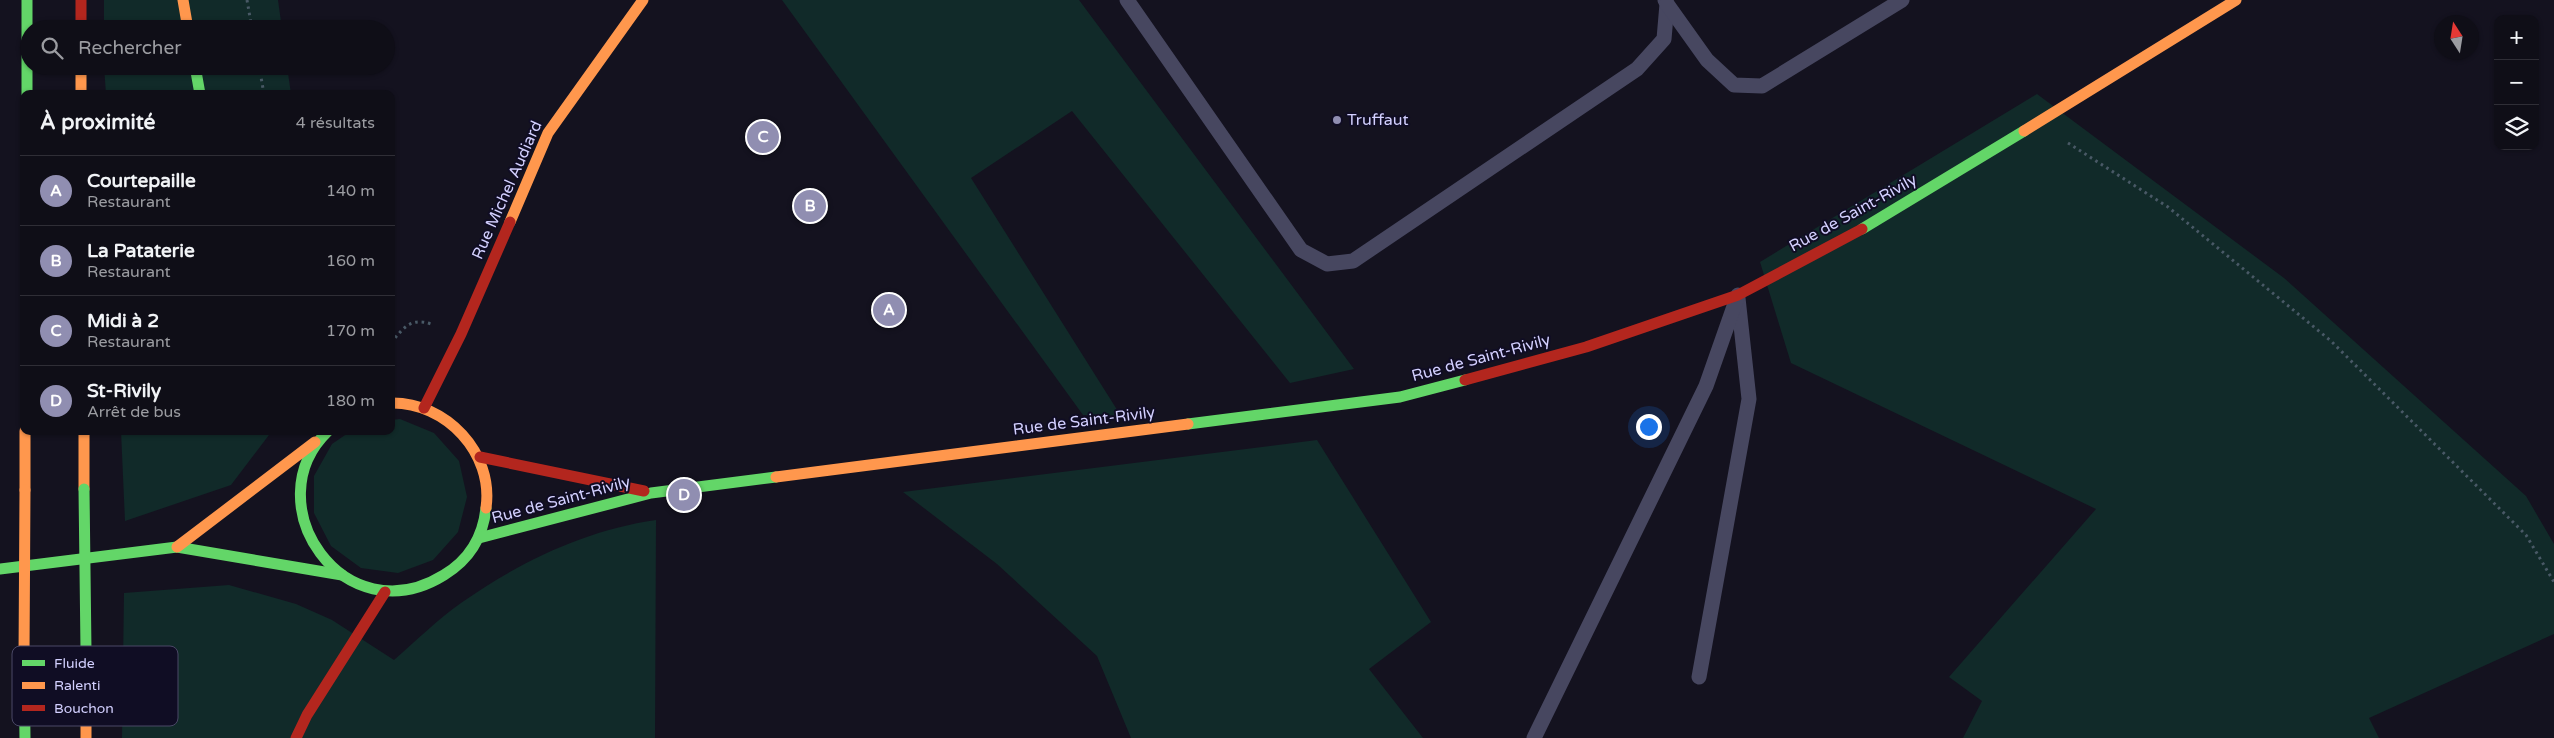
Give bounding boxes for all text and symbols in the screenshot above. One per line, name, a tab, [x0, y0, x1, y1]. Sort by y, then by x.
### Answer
north arrow	[2434, 15, 2479, 60]
map controls	[2494, 15, 2539, 150]
button: +	[2494, 15, 2539, 60]
search box	[20, 20, 395, 75]
icon: search	[38, 34, 66, 62]
text: Rechercher	[78, 37, 181, 59]
button: −	[2494, 60, 2539, 105]
button: layers	[2494, 105, 2539, 150]
text: À proximité	[40, 110, 155, 135]
place label: Truffaut	[1347, 110, 1409, 130]
text: 4 résultats	[296, 113, 375, 133]
marker: Truffaut	[1331, 114, 1343, 126]
street label: Rue Michel Audiard	[467, 118, 547, 262]
pin: C	[747, 118, 779, 156]
street label: Rue de Saint-Rivily	[1786, 169, 1921, 256]
text: Courtepaille	[87, 170, 196, 192]
text: A	[50, 181, 62, 201]
text: 140 m	[326, 181, 375, 201]
pin: B	[794, 187, 826, 225]
text: Restaurant	[87, 192, 171, 212]
text: La Pataterie	[87, 240, 195, 262]
text: B	[50, 251, 62, 271]
text: 160 m	[326, 251, 375, 271]
text: Restaurant	[87, 262, 171, 282]
pin: A	[873, 291, 905, 329]
text: Midi à 2	[87, 310, 159, 332]
text: C	[50, 321, 62, 341]
text: 170 m	[326, 321, 375, 341]
street label: Rue de Saint-Rivily	[1409, 330, 1553, 386]
text: Restaurant	[87, 332, 171, 352]
text: St-Rivily	[87, 380, 161, 402]
text: D	[50, 391, 62, 411]
text: 180 m	[326, 391, 375, 411]
text: Arrêt de bus	[87, 402, 181, 422]
street label: Rue de Saint-Rivily	[1012, 402, 1157, 440]
your location	[1636, 414, 1662, 440]
street label: Rue de Saint-Rivily	[489, 472, 633, 528]
pin: D	[668, 476, 700, 514]
legend	[12, 646, 178, 726]
text: Fluide	[54, 655, 95, 672]
text: Ralenti	[54, 677, 100, 694]
text: Bouchon	[54, 700, 114, 717]

